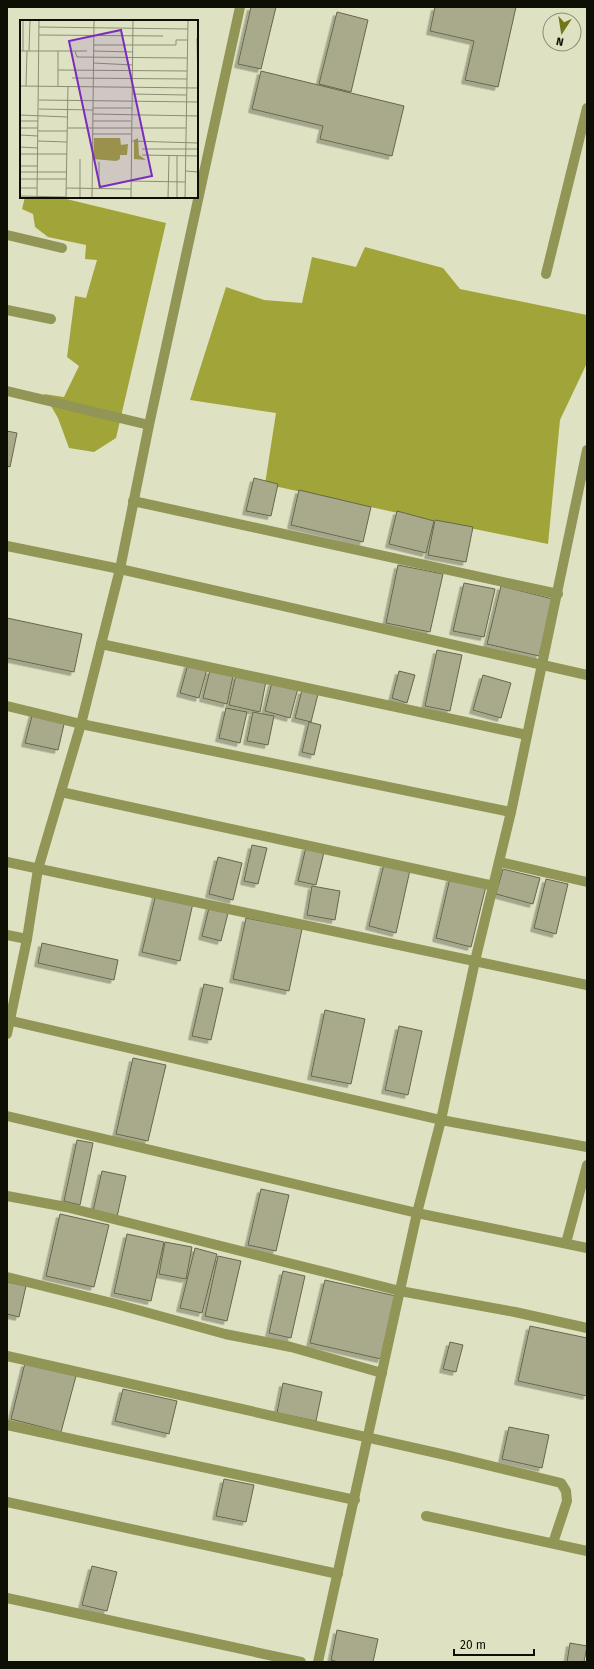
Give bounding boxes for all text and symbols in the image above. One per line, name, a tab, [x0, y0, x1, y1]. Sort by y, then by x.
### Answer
north arrow	[542, 12, 582, 52]
inset map	[20, 20, 198, 198]
text: N	[555, 34, 565, 48]
scale bar	[454, 1631, 534, 1657]
text: 20 m	[460, 1638, 486, 1652]

